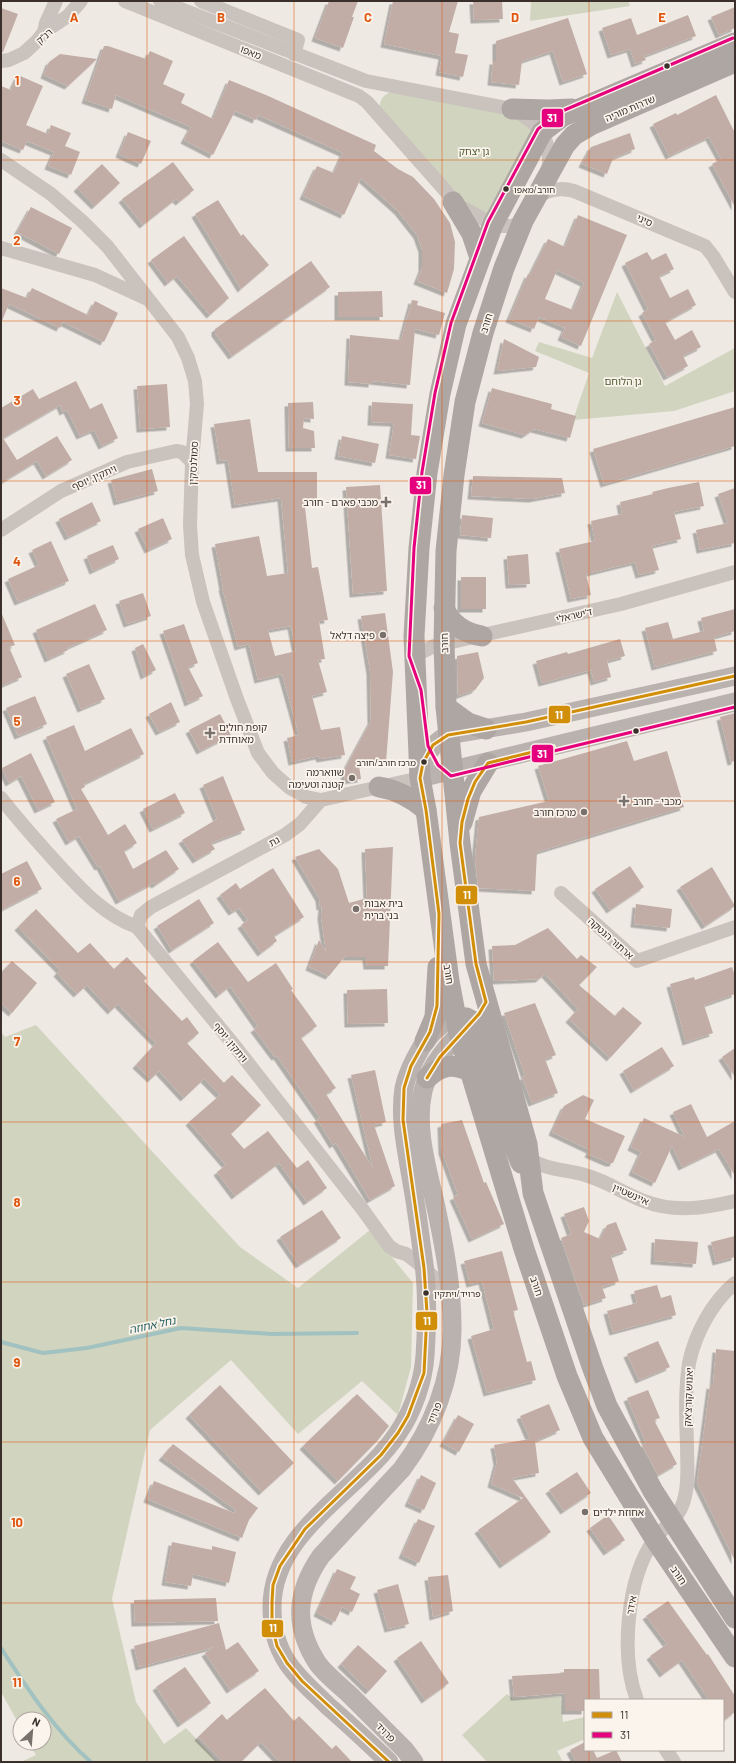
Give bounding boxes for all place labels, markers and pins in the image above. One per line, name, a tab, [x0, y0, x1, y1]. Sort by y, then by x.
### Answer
unlabelled marker	[662, 61, 672, 71]
marker: חורב/מאפו	[501, 184, 511, 194]
place label: חורב/מאפו	[514, 184, 555, 195]
place label: מכבי פארם - חורב	[303, 496, 378, 508]
marker: מכבי פארם - חורב	[381, 497, 391, 507]
place label: פיצה דלאל	[330, 629, 375, 641]
marker: פיצה דלאל	[378, 630, 388, 640]
place label: קופת חולים מאוחדת	[219, 721, 267, 745]
unlabelled marker	[631, 726, 641, 736]
marker: קופת חולים מאוחדת	[204, 727, 216, 739]
place label: מרכז חורב/חורב	[356, 757, 416, 768]
marker: מרכז חורב/חורב	[419, 757, 429, 767]
place label: שווארמה קטנה וטעימה	[288, 766, 344, 790]
marker: שווארמה קטנה וטעימה	[347, 773, 357, 783]
marker: מכבי - חורב	[618, 795, 630, 807]
place label: מכבי - חורב	[633, 795, 682, 807]
place label: מרכז חורב	[534, 806, 576, 818]
marker: מרכז חורב	[579, 807, 589, 817]
place label: בית אבות בני ברית	[364, 897, 403, 921]
marker: בית אבות בני ברית	[351, 904, 361, 914]
marker: פרויד/ויתקין	[421, 1288, 431, 1298]
place label: פרויד/ויתקין	[434, 1288, 481, 1299]
place label: אחוזת ילדים	[593, 1506, 644, 1518]
marker: אחוזת ילדים	[580, 1507, 590, 1517]

